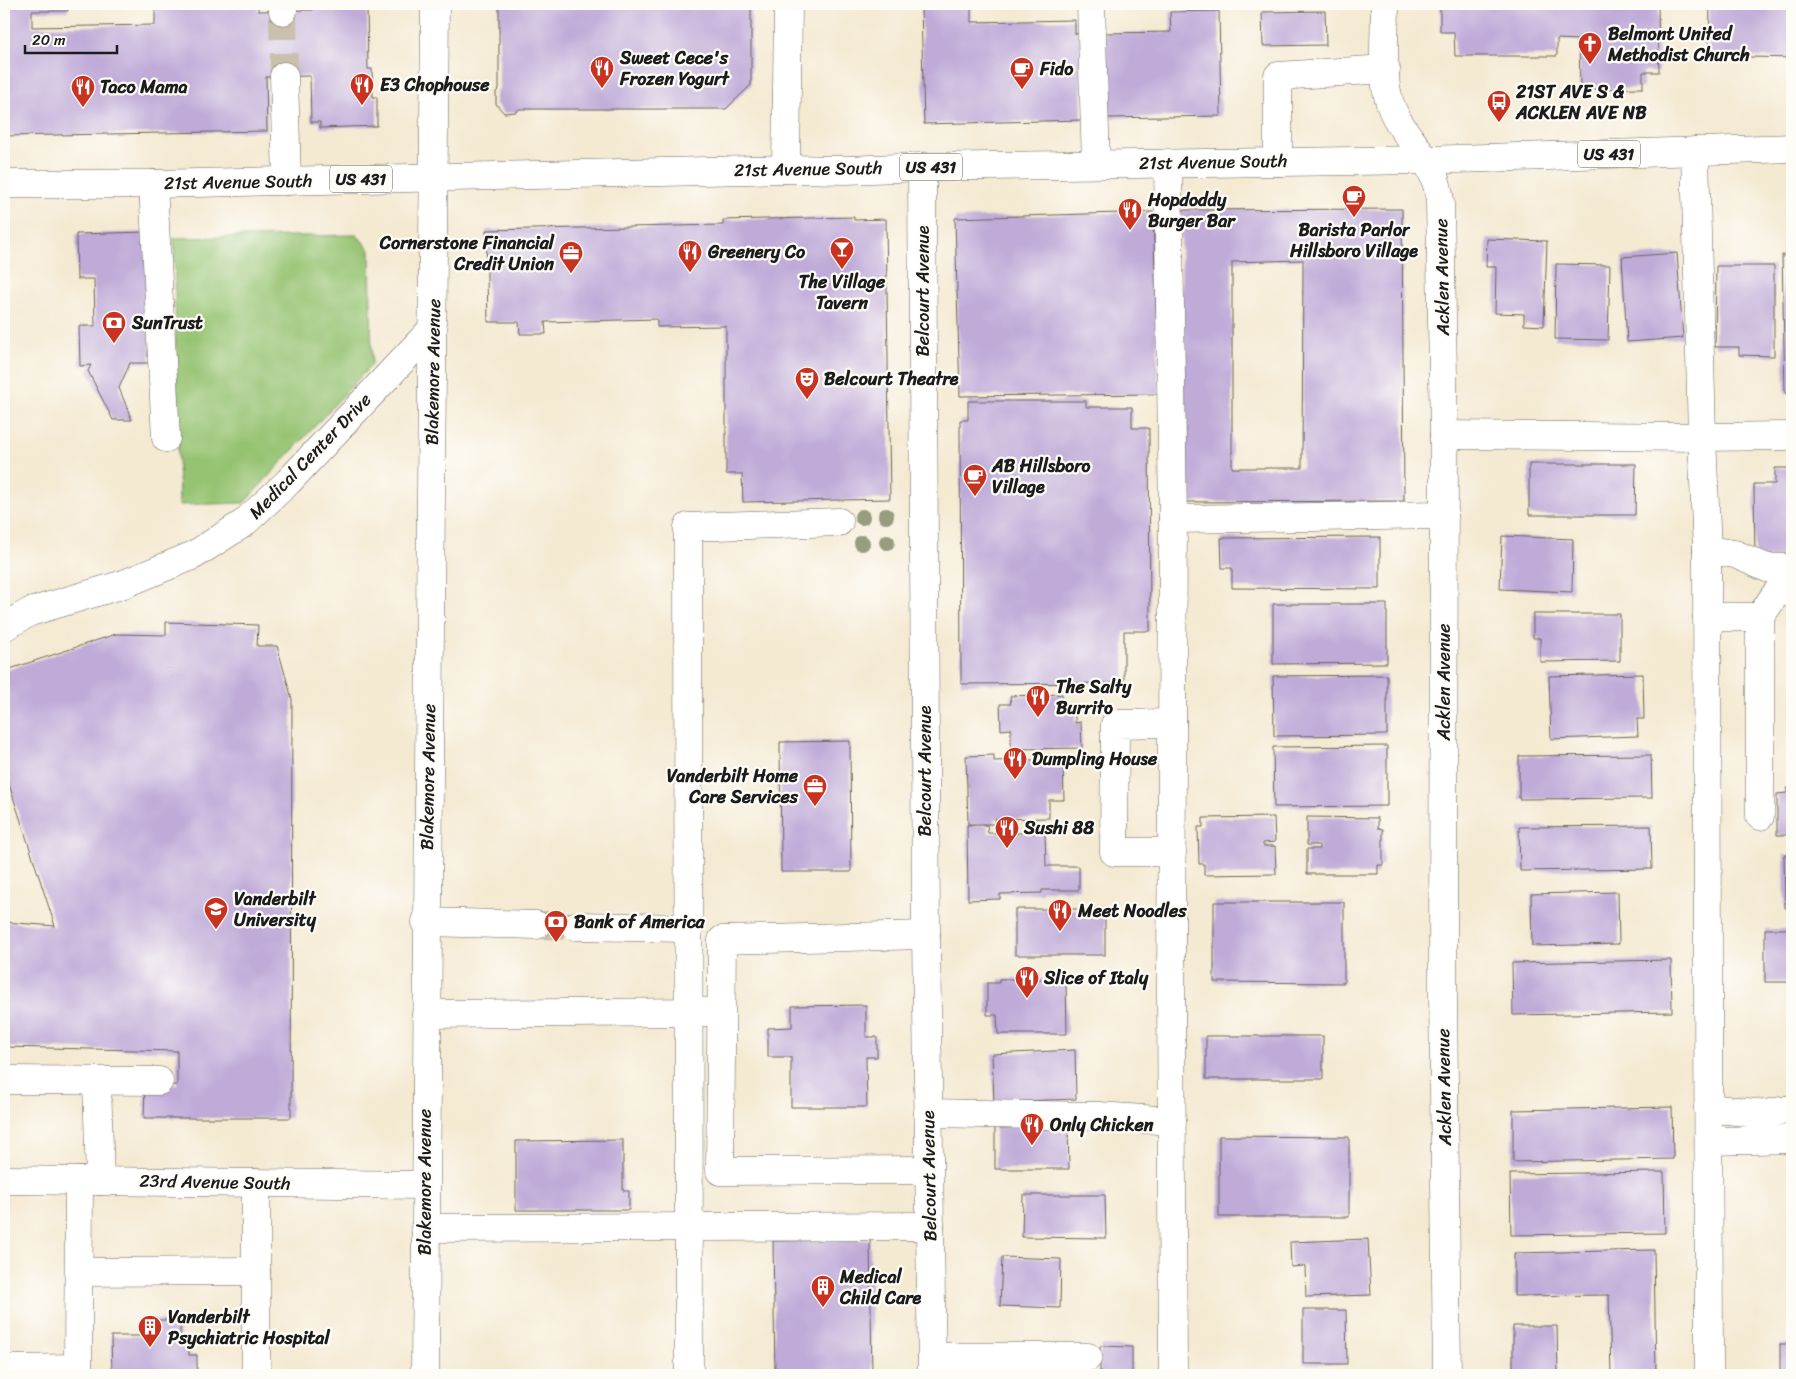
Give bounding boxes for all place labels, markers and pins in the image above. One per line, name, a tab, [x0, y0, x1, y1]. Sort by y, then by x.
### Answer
place label: Belmont United Methodist Church	[1607, 18, 1750, 71]
church icon: Belmont United Methodist Church	[1577, 31, 1603, 65]
place label: Sweet Cece's Frozen Yogurt	[619, 42, 730, 95]
place label: Fido	[1039, 53, 1074, 85]
restaurant icon: Sweet Cece's Frozen Yogurt	[589, 55, 615, 89]
cafe icon: Fido	[1009, 56, 1035, 90]
place label: E3 Chophouse	[380, 69, 490, 101]
place label: Taco Mama	[100, 71, 188, 103]
restaurant icon: E3 Chophouse	[349, 72, 375, 106]
restaurant icon: Taco Mama	[70, 74, 96, 108]
place label: 21ST AVE S & ACKLEN AVE NB	[1515, 76, 1647, 129]
bus stop icon: 21ST AVE S & ACKLEN AVE NB	[1486, 89, 1512, 123]
place label: Hopdoddy Burger Bar	[1147, 184, 1236, 237]
cafe icon: Barista Parlor Hillsboro Village	[1341, 184, 1367, 218]
restaurant icon: Hopdoddy Burger Bar	[1117, 197, 1143, 231]
place label: Barista Parlor Hillsboro Village	[1289, 214, 1418, 267]
place label: Cornerstone Financial Credit Union	[379, 227, 555, 280]
place label: Greenery Co	[707, 236, 806, 268]
bar icon: The Village Tavern	[829, 236, 855, 270]
restaurant icon: Greenery Co	[677, 239, 703, 273]
office icon: Cornerstone Financial Credit Union	[558, 240, 584, 274]
place label: The Village Tavern	[799, 266, 886, 319]
place label: SunTrust	[131, 307, 203, 339]
bank icon: SunTrust	[101, 310, 127, 344]
place label: Belcourt Theatre	[824, 363, 959, 395]
theatre icon: Belcourt Theatre	[794, 366, 820, 400]
place label: AB Hillsboro Village	[991, 450, 1091, 503]
cafe icon: AB Hillsboro Village	[962, 463, 988, 497]
place label: The Salty Burrito	[1056, 671, 1132, 724]
restaurant icon: The Salty Burrito	[1025, 684, 1051, 718]
place label: Dumpling House	[1032, 743, 1158, 775]
restaurant icon: Dumpling House	[1002, 746, 1028, 780]
place label: Vanderbilt Home Care Services	[667, 760, 799, 813]
office icon: Vanderbilt Home Care Services	[802, 773, 828, 807]
place label: Sushi 88	[1023, 812, 1094, 844]
restaurant icon: Sushi 88	[994, 815, 1020, 849]
place label: Vanderbilt University	[234, 883, 317, 936]
place label: Meet Noodles	[1077, 895, 1187, 927]
school or university icon: Vanderbilt University	[203, 896, 229, 930]
restaurant icon: Meet Noodles	[1047, 898, 1073, 932]
place label: Bank of America	[574, 906, 706, 938]
bank icon: Bank of America	[543, 909, 569, 943]
place label: Slice of Italy	[1043, 962, 1149, 994]
restaurant icon: Slice of Italy	[1014, 965, 1040, 999]
place label: Only Chicken	[1050, 1109, 1154, 1141]
restaurant icon: Only Chicken	[1019, 1112, 1045, 1146]
place label: Medical Child Care	[839, 1261, 922, 1314]
building icon: Medical Child Care	[810, 1274, 836, 1308]
place label: Vanderbilt Psychiatric Hospital	[168, 1301, 330, 1354]
building icon: Vanderbilt Psychiatric Hospital	[137, 1314, 163, 1348]

